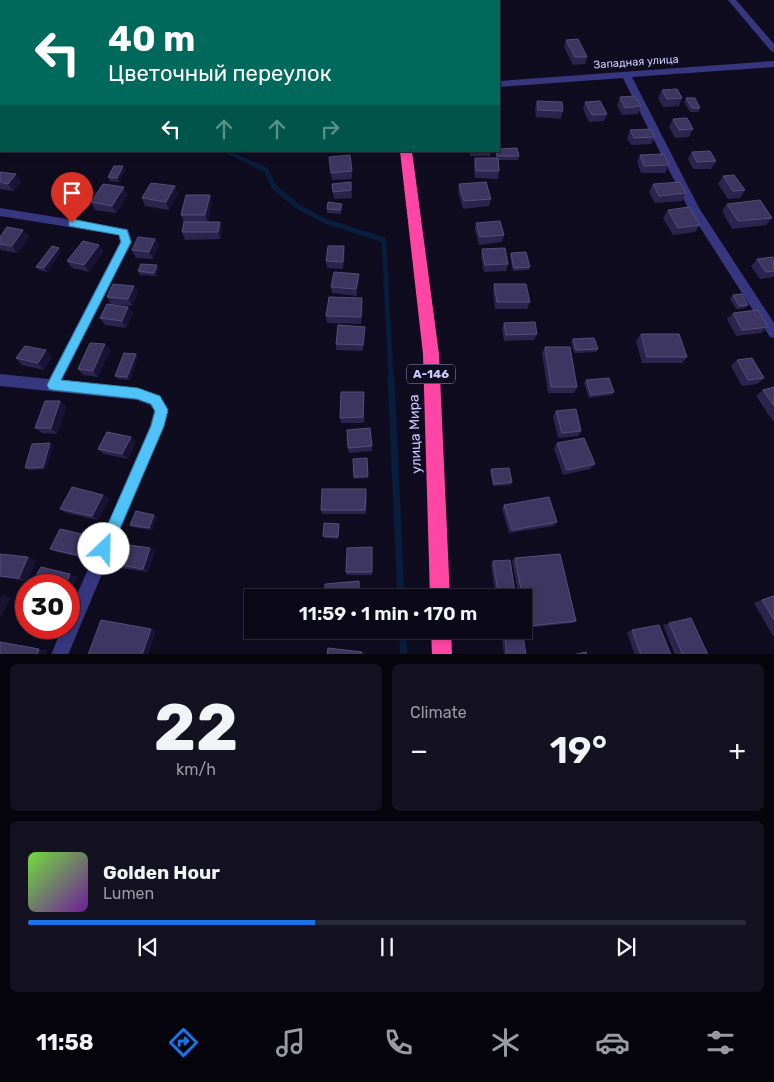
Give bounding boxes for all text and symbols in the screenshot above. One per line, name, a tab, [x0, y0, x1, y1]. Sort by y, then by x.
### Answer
text: 40 m	[108, 18, 195, 60]
icon: left	[25, 20, 90, 85]
street label: Западная улица	[593, 53, 679, 71]
text: Цветочный переулок	[108, 60, 331, 87]
icon: left	[157, 115, 185, 143]
icon: ahead	[210, 115, 238, 143]
icon: ahead	[263, 115, 291, 143]
icon: right	[316, 115, 344, 143]
pin	[51, 172, 93, 223]
icon: arrive	[58, 179, 86, 207]
road number: А-146	[407, 364, 455, 384]
street label: улица Мира	[405, 394, 425, 474]
position arrow	[77, 522, 129, 574]
speed limit sign: 30	[15, 574, 80, 639]
text: 11:59 · 1 min · 170 m	[299, 602, 477, 625]
text: 22	[154, 689, 238, 766]
text: Climate	[410, 703, 467, 722]
text: 19°	[550, 727, 607, 773]
text: −	[410, 734, 428, 767]
text: +	[729, 734, 746, 767]
text: km/h	[176, 760, 216, 779]
text: Golden Hour	[103, 861, 220, 884]
text: Lumen	[103, 884, 154, 903]
icon: previous	[134, 933, 162, 961]
icon: pause	[373, 933, 401, 961]
icon: next	[612, 933, 640, 961]
icon: directions	[166, 1025, 201, 1060]
icon: music	[273, 1025, 308, 1060]
icon: phone	[381, 1025, 416, 1060]
icon: climate	[488, 1025, 523, 1060]
icon: car	[595, 1025, 630, 1060]
icon: filters	[703, 1025, 738, 1060]
text: 11:58	[36, 1029, 94, 1056]

